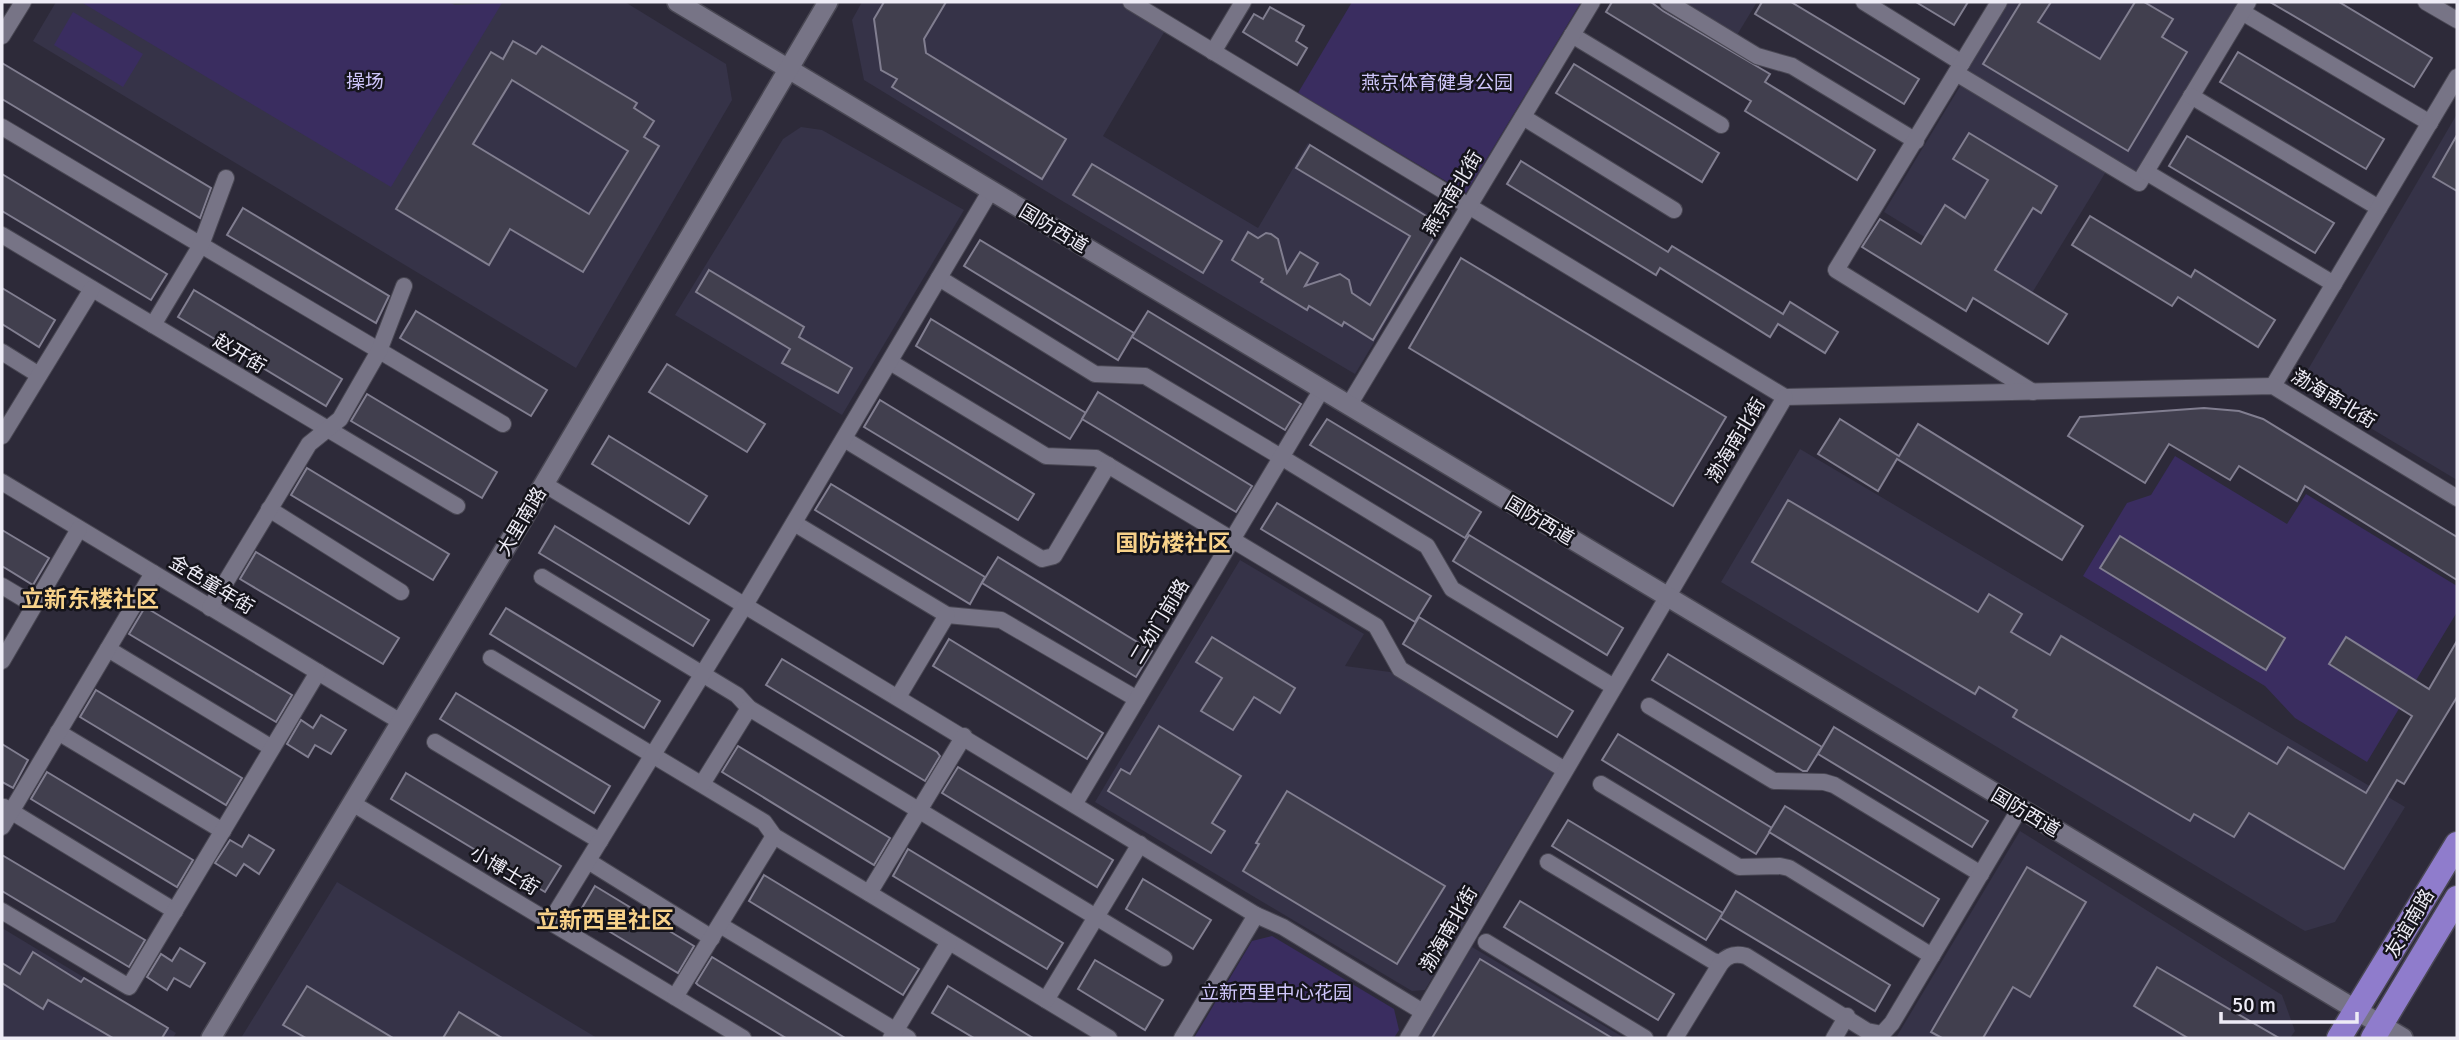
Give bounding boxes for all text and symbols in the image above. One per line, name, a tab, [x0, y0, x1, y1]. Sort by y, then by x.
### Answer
park label: 操场	[346, 70, 384, 94]
park label: 燕京体育健身公园	[1361, 71, 1513, 95]
street label: 燕京南北街	[1418, 147, 1488, 240]
street label: 国防西道	[1015, 199, 1092, 259]
street label: 赵开街	[209, 329, 270, 379]
street label: 渤海南北街	[2287, 364, 2380, 434]
street label: 渤海南北街	[1701, 394, 1771, 487]
street label: 大里南路	[492, 483, 552, 560]
street label: 国防西道	[1501, 491, 1578, 551]
district label: 国防楼社区	[1116, 529, 1231, 558]
street label: 金色童年街	[165, 550, 258, 620]
street label: 二幼门前路	[1125, 575, 1195, 668]
district label: 立新东楼社区	[21, 585, 159, 614]
street label: 国防西道	[1987, 783, 2064, 843]
street label: 小博士街	[466, 841, 543, 901]
street label: 渤海南北街	[1415, 882, 1483, 977]
street label: 友谊南路	[2380, 885, 2440, 962]
district label: 立新西里社区	[536, 906, 674, 935]
park label: 立新西里中心花园	[1200, 981, 1352, 1005]
scale bar	[2221, 981, 2358, 1025]
text: 50 m	[2232, 992, 2276, 1018]

